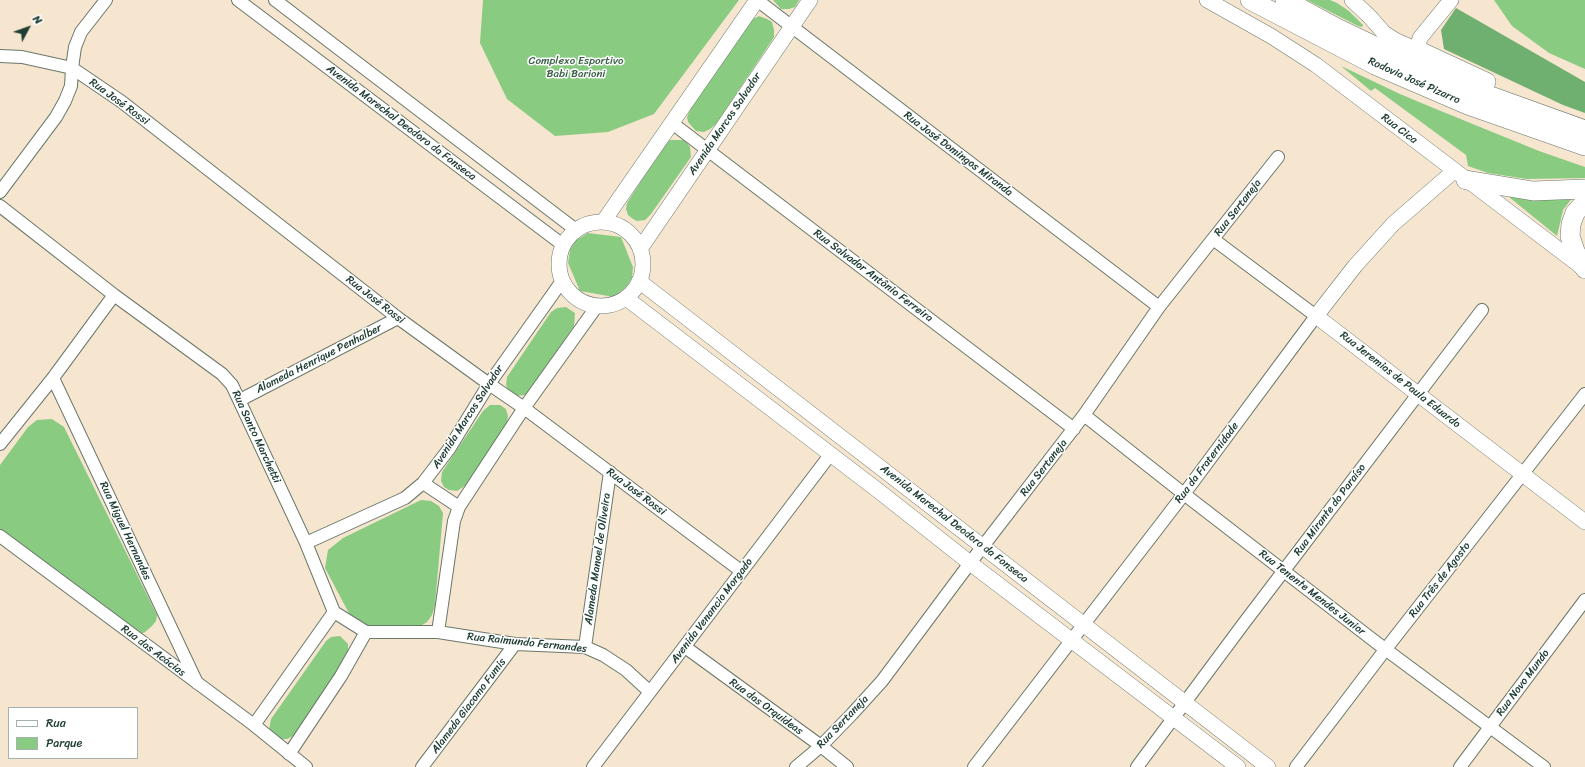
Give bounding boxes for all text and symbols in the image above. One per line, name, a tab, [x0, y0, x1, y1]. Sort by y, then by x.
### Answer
north arrow	[8, 8, 48, 48]
text: N	[28, 11, 47, 29]
park label: Complexo Esportivo Babi Barioni	[529, 54, 623, 80]
street label: Rodovia José Pizarro	[1366, 55, 1462, 107]
street label: Avenida Marechal Deodoro da Fonseca	[324, 62, 478, 184]
street label: Avenida Marcos Salvador	[686, 70, 764, 178]
street label: Rua José Rossi	[87, 76, 151, 128]
street label: Rua José Domingos Miranda	[901, 109, 1015, 199]
street label: Rua Cica	[1378, 111, 1420, 147]
street label: Rua Sertaneja	[1212, 177, 1264, 239]
street label: Rua Salvador Antônio Ferreira	[811, 227, 935, 325]
street label: Rua José Rossi	[343, 273, 407, 327]
street label: Alameda Henrique Penhalber	[254, 321, 384, 397]
street label: Rua Jeremias de Paula Eduardo	[1337, 329, 1463, 431]
street label: Avenida Marcos Salvador	[430, 363, 506, 471]
street label: Rua Santo Marchetti	[229, 389, 283, 485]
street label: Rua da Fraternidade	[1172, 420, 1242, 506]
street label: Rua Sertaneja	[1018, 437, 1070, 499]
street label: Rua Mirante do Paraíso	[1291, 461, 1369, 559]
street label: Avenida Marechal Deodoro da Fonseca	[877, 462, 1031, 586]
street label: Rua José Rossi	[604, 465, 668, 519]
street label: Rua Miguel Hernandes	[96, 480, 154, 582]
street label: Alameda Manoel de Oliveira	[582, 492, 614, 626]
street label: Rua Três de Agosto	[1407, 540, 1473, 620]
street label: Rua Tenente Mendes Junior	[1256, 547, 1368, 639]
street label: Avenida Venancio Morgado	[668, 556, 756, 666]
street label: Rua das Acácias	[118, 623, 188, 679]
street label: Rua Raimundo Fernandes	[466, 630, 588, 656]
street label: Rua Novo Mundo	[1494, 647, 1552, 719]
street label: Alameda Giacomo Fumis	[429, 656, 509, 756]
street label: Rua das Orquideas	[727, 676, 805, 738]
street label: Rua Sertaneja	[814, 693, 872, 751]
legend	[8, 707, 138, 759]
text: Rua	[46, 712, 66, 734]
text: Parque	[46, 732, 82, 754]

